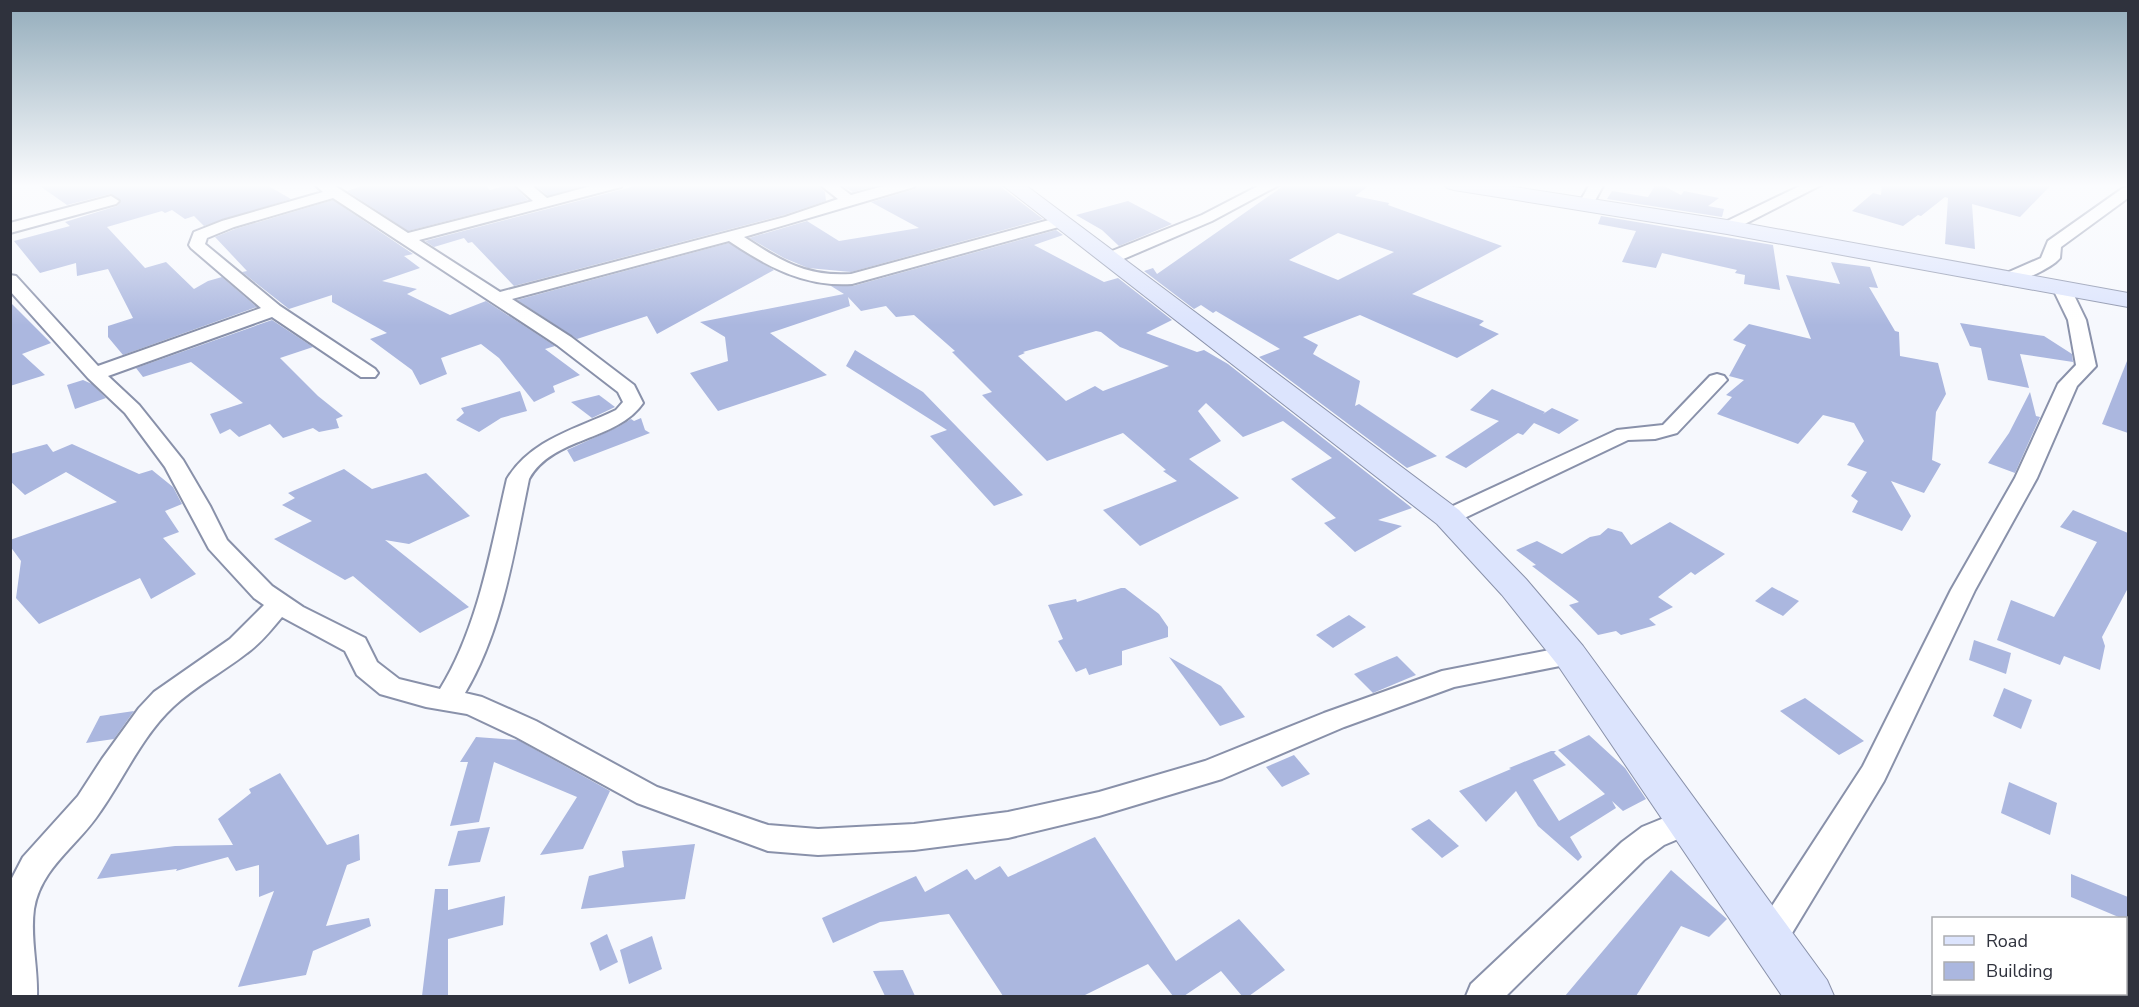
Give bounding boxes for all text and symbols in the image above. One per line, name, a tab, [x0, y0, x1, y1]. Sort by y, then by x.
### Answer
legend	[1932, 917, 2127, 995]
text: Road	[1986, 929, 2028, 953]
text: Building	[1986, 959, 2053, 983]

